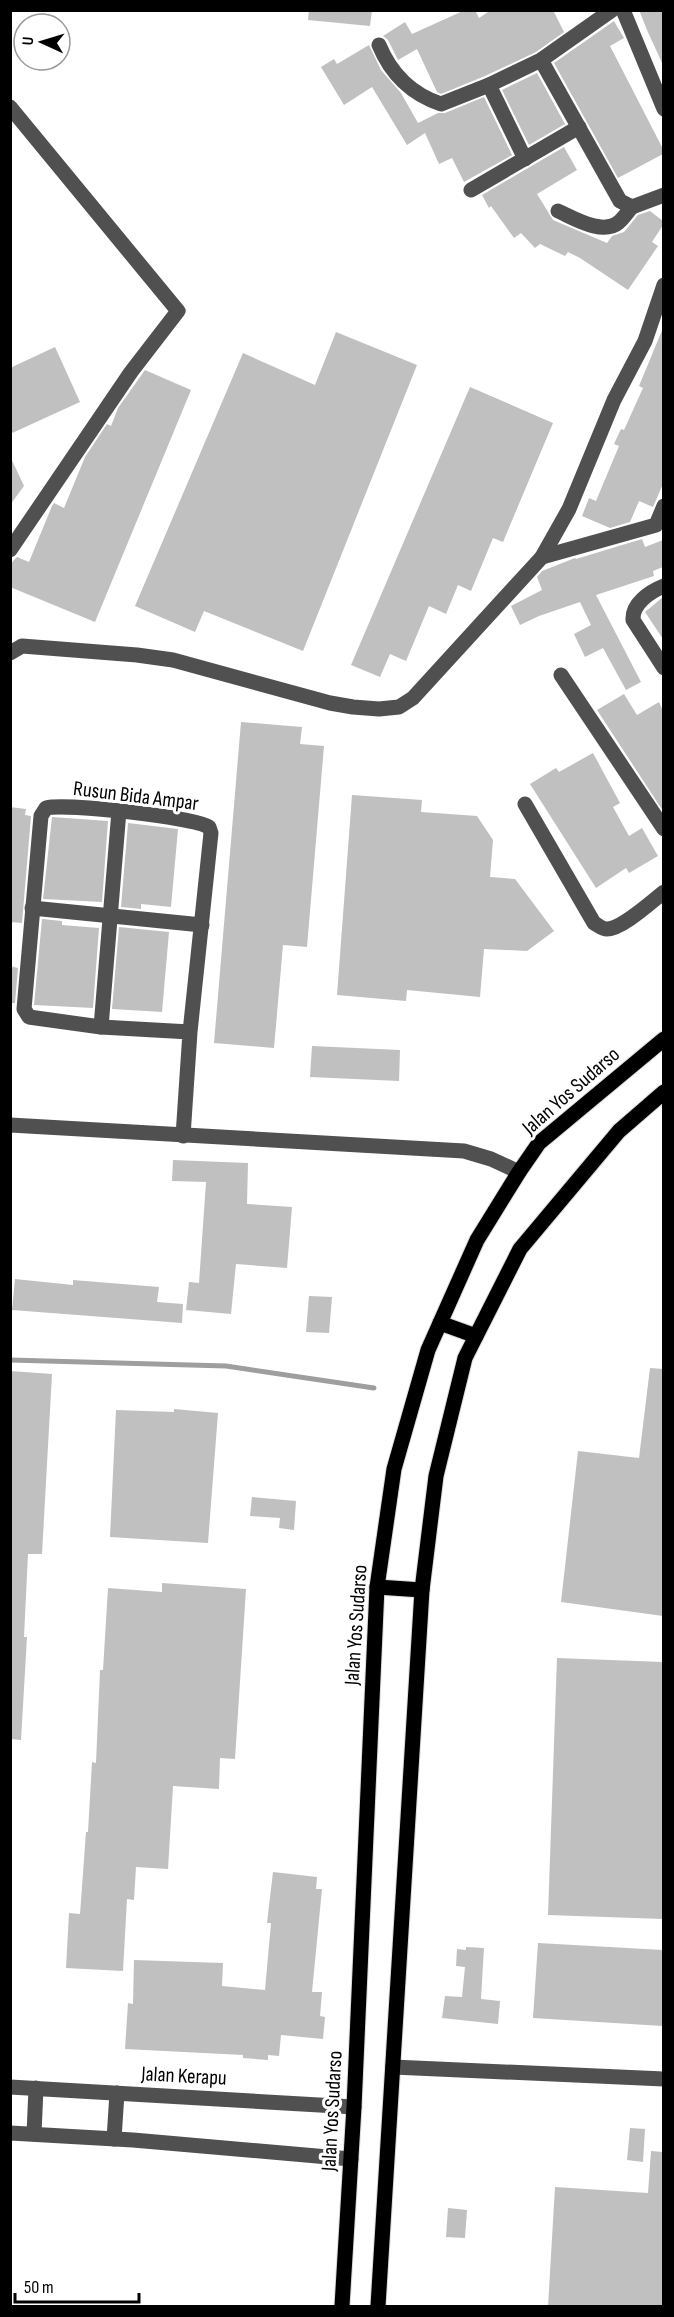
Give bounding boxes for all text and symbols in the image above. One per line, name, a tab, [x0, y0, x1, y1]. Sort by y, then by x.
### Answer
north arrow	[12, 12, 72, 72]
text: U	[19, 36, 38, 46]
street label: Rusun Bida Ampar	[72, 776, 200, 816]
street label: Jalan Yos Sudarso	[517, 1042, 625, 1141]
street label: Jalan Yos Sudarso	[339, 1564, 373, 1687]
street label: Jalan Yos Sudarso	[316, 2050, 348, 2173]
street label: Jalan Kerapu	[140, 2061, 227, 2091]
scale bar	[15, 2266, 140, 2304]
text: 50 m	[24, 2277, 54, 2298]

